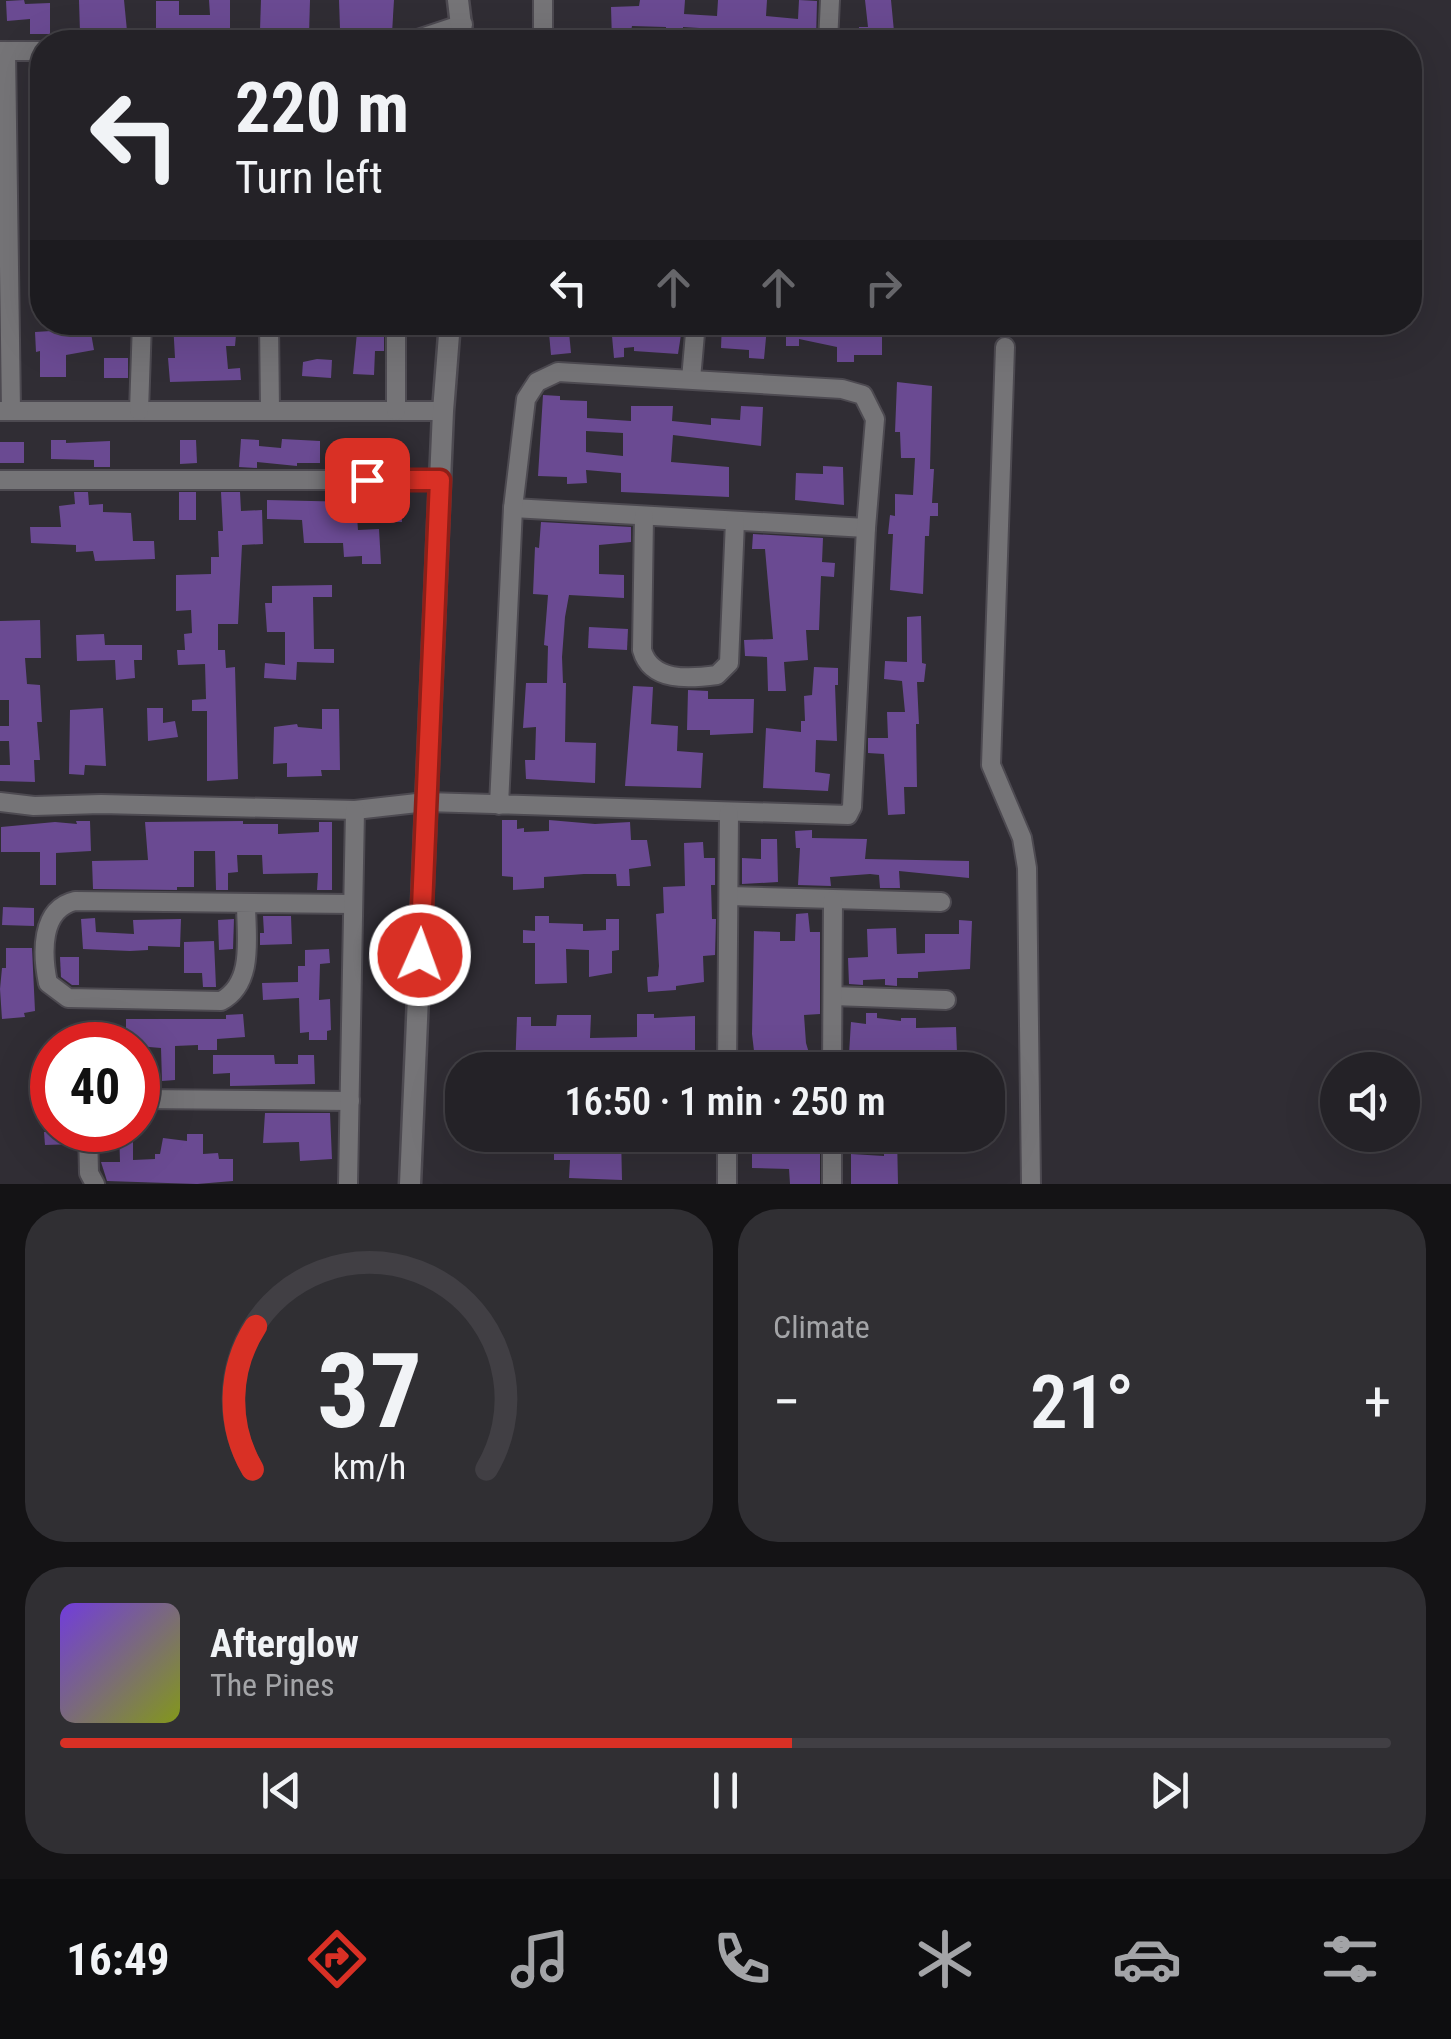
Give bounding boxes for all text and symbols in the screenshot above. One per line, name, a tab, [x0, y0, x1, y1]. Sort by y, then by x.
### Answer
text: 220 m	[235, 67, 409, 149]
icon: left	[70, 70, 200, 200]
text: Turn left	[235, 151, 383, 204]
icon: left	[541, 260, 596, 315]
icon: ahead	[646, 260, 701, 315]
icon: ahead	[751, 260, 806, 315]
icon: right	[856, 260, 911, 315]
pin	[325, 438, 410, 523]
icon: arrive	[340, 453, 395, 508]
position arrow	[368, 903, 472, 1007]
speed limit sign: 40	[30, 1022, 160, 1152]
map controls	[1320, 1052, 1420, 1152]
button: sound	[1320, 1052, 1420, 1152]
text: 16:50 · 1 min · 250 m	[565, 1080, 885, 1124]
text: Climate	[773, 1308, 870, 1346]
text: 37	[316, 1331, 422, 1452]
text: 21°	[1030, 1358, 1134, 1446]
text: −	[773, 1370, 801, 1434]
text: +	[1364, 1370, 1391, 1434]
text: km/h	[332, 1446, 406, 1488]
text: Afterglow	[210, 1622, 359, 1666]
text: The Pines	[210, 1666, 335, 1704]
icon: previous	[254, 1763, 309, 1818]
icon: pause	[698, 1763, 753, 1818]
icon: next	[1142, 1763, 1197, 1818]
icon: directions	[302, 1924, 372, 1994]
icon: music	[505, 1924, 575, 1994]
icon: phone	[707, 1924, 777, 1994]
icon: climate	[910, 1924, 980, 1994]
icon: car	[1112, 1924, 1182, 1994]
icon: filters	[1315, 1924, 1385, 1994]
text: 16:49	[66, 1933, 170, 1986]

